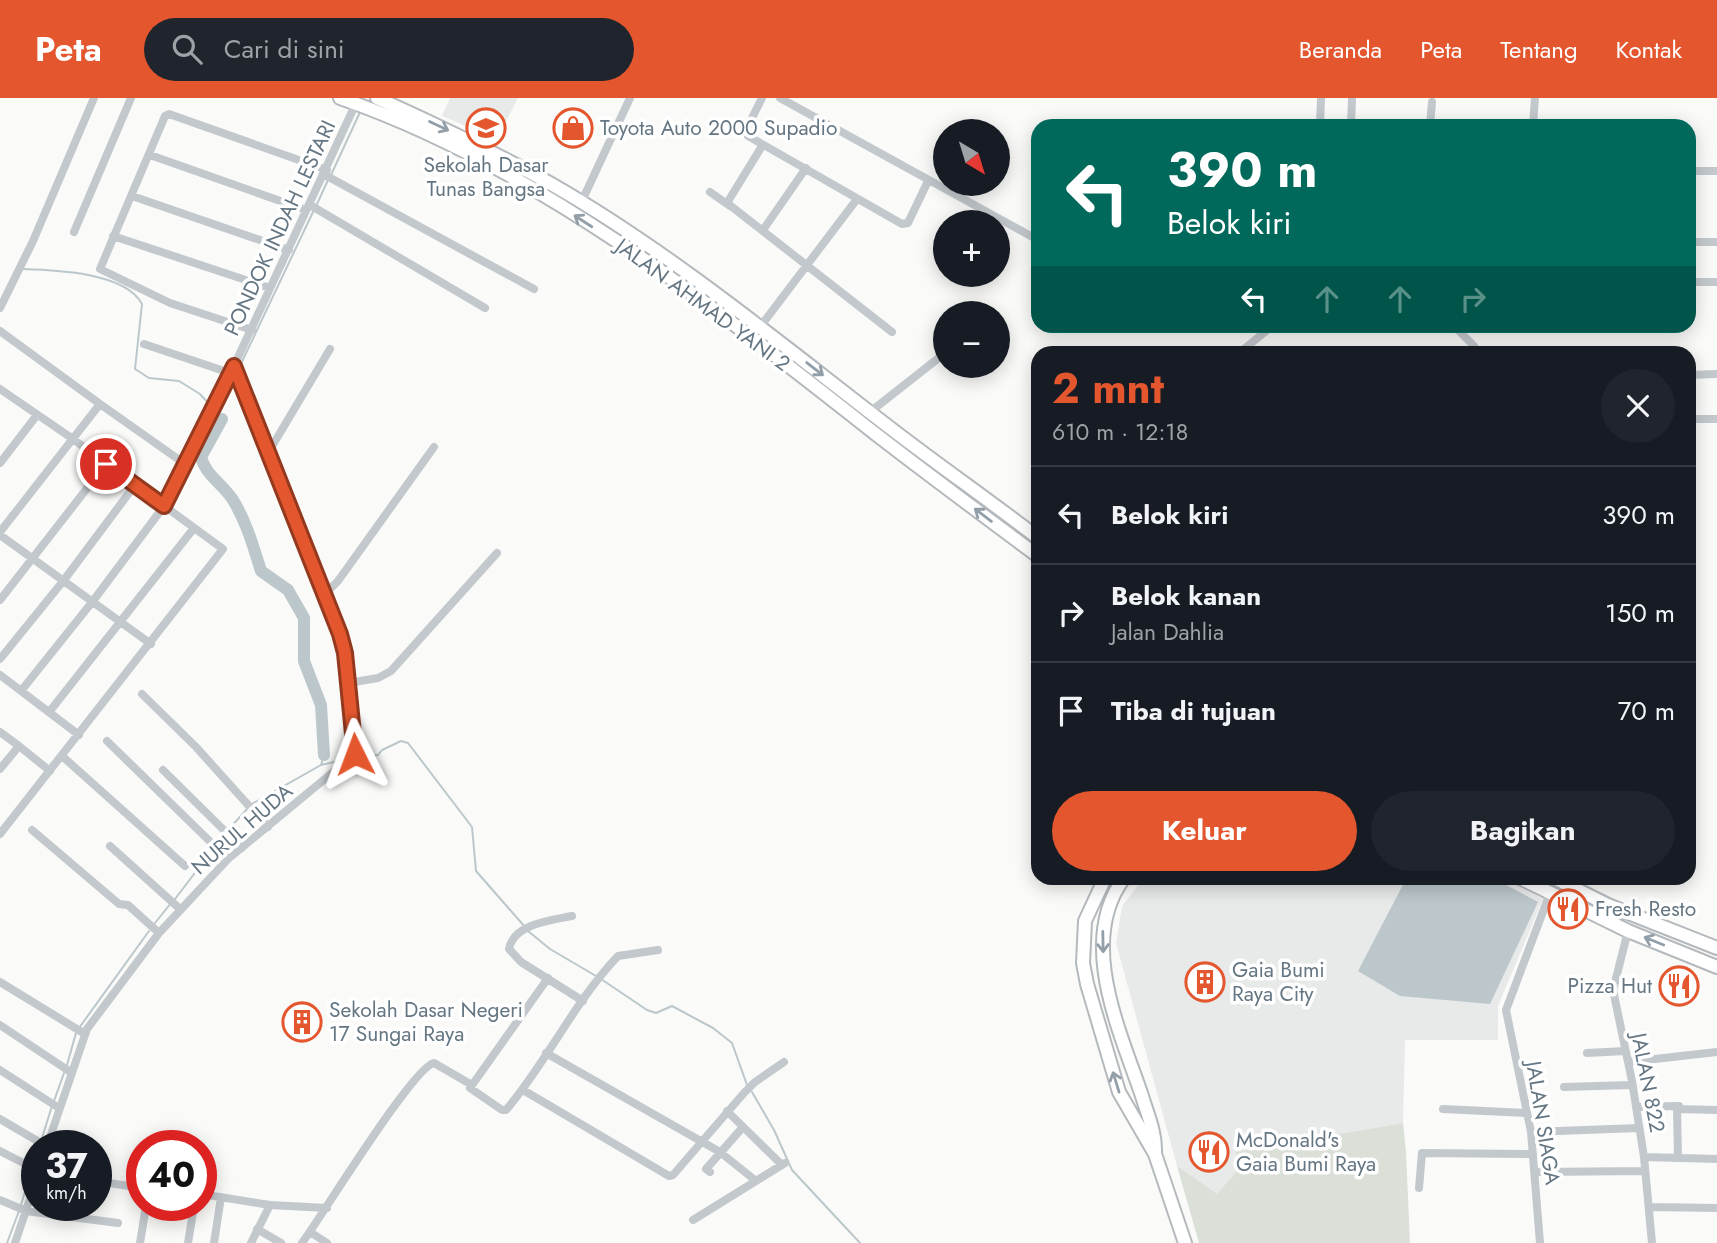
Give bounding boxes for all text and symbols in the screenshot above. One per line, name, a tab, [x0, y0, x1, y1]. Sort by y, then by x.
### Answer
search box	[144, 18, 634, 81]
text: Peta	[35, 26, 102, 73]
icon: search	[168, 30, 206, 68]
text: Cari di sini	[224, 30, 345, 68]
text: Beranda	[1299, 32, 1382, 67]
text: Peta	[1420, 32, 1462, 67]
text: Tentang	[1500, 32, 1578, 67]
text: Kontak	[1616, 32, 1682, 67]
school or university icon: Sekolah Dasar Tunas Bangsa	[465, 107, 507, 149]
shop icon: Toyota Auto 2000 Supadio	[552, 107, 594, 149]
place label: Toyota Auto 2000 Supadio	[600, 113, 837, 143]
street label: PONDOK INDAH LESTARI	[217, 115, 343, 341]
north arrow	[933, 119, 1010, 196]
map controls	[933, 119, 1010, 378]
one-way arrow	[428, 120, 449, 133]
text: 390 m	[1167, 135, 1318, 205]
icon: left	[1052, 147, 1143, 238]
place label: Sekolah Dasar Tunas Bangsa	[423, 150, 549, 204]
text: Belok kiri	[1167, 200, 1292, 246]
button: +	[933, 210, 1010, 287]
one-way arrow	[574, 213, 594, 227]
street label: JALAN AHMAD YANI 2	[607, 230, 796, 379]
icon: left	[1235, 280, 1273, 318]
icon: ahead	[1308, 280, 1346, 318]
icon: ahead	[1381, 280, 1419, 318]
icon: right	[1454, 280, 1492, 318]
button: −	[933, 301, 1010, 378]
text: 2 mnt	[1052, 358, 1164, 419]
one-way arrow	[805, 361, 823, 376]
button: close	[1601, 369, 1675, 443]
text: 610 m · 12:18	[1052, 415, 1188, 449]
pin	[76, 434, 136, 494]
icon: arrive	[87, 445, 125, 483]
icon: left	[1052, 496, 1090, 534]
text: Belok kiri	[1111, 496, 1228, 534]
text: 390 m	[1602, 496, 1675, 534]
one-way arrow	[975, 508, 993, 523]
text: Belok kanan	[1111, 577, 1261, 615]
icon: right	[1052, 594, 1090, 632]
text: 150 m	[1605, 594, 1675, 632]
text: Jalan Dahlia	[1111, 615, 1224, 649]
icon: arrive	[1052, 692, 1090, 730]
text: Tiba di tujuan	[1111, 692, 1276, 730]
text: 70 m	[1618, 692, 1675, 730]
position arrow	[318, 717, 392, 791]
street label: NURUL HUDA	[185, 776, 299, 882]
button: Keluar	[1052, 791, 1357, 871]
button: Bagikan	[1371, 791, 1675, 871]
restaurant icon: Fresh Resto	[1547, 888, 1589, 930]
place label: Fresh Resto	[1595, 894, 1696, 924]
one-way arrow	[1096, 930, 1110, 953]
one-way arrow	[1643, 934, 1665, 947]
place label: Gaia Bumi Raya City	[1232, 955, 1325, 1009]
building icon: Gaia Bumi Raya City	[1184, 961, 1226, 1003]
restaurant icon: Pizza Hut	[1658, 965, 1700, 1007]
place label: Pizza Hut	[1568, 971, 1652, 1001]
place label: Sekolah Dasar Negeri 17 Sungai Raya	[329, 995, 523, 1049]
building icon: Sekolah Dasar Negeri 17 Sungai Raya	[281, 1001, 323, 1043]
street label: JALAN 822	[1623, 1028, 1672, 1135]
street label: JALAN SIAGA	[1518, 1056, 1568, 1187]
one-way arrow	[1109, 1071, 1122, 1093]
place label: McDonald's Gaia Bumi Raya	[1236, 1125, 1376, 1179]
speed limit sign: 40	[126, 1130, 217, 1221]
restaurant icon: McDonald's Gaia Bumi Raya	[1188, 1131, 1230, 1173]
text: 37	[45, 1141, 88, 1191]
text: km/h	[46, 1180, 87, 1206]

